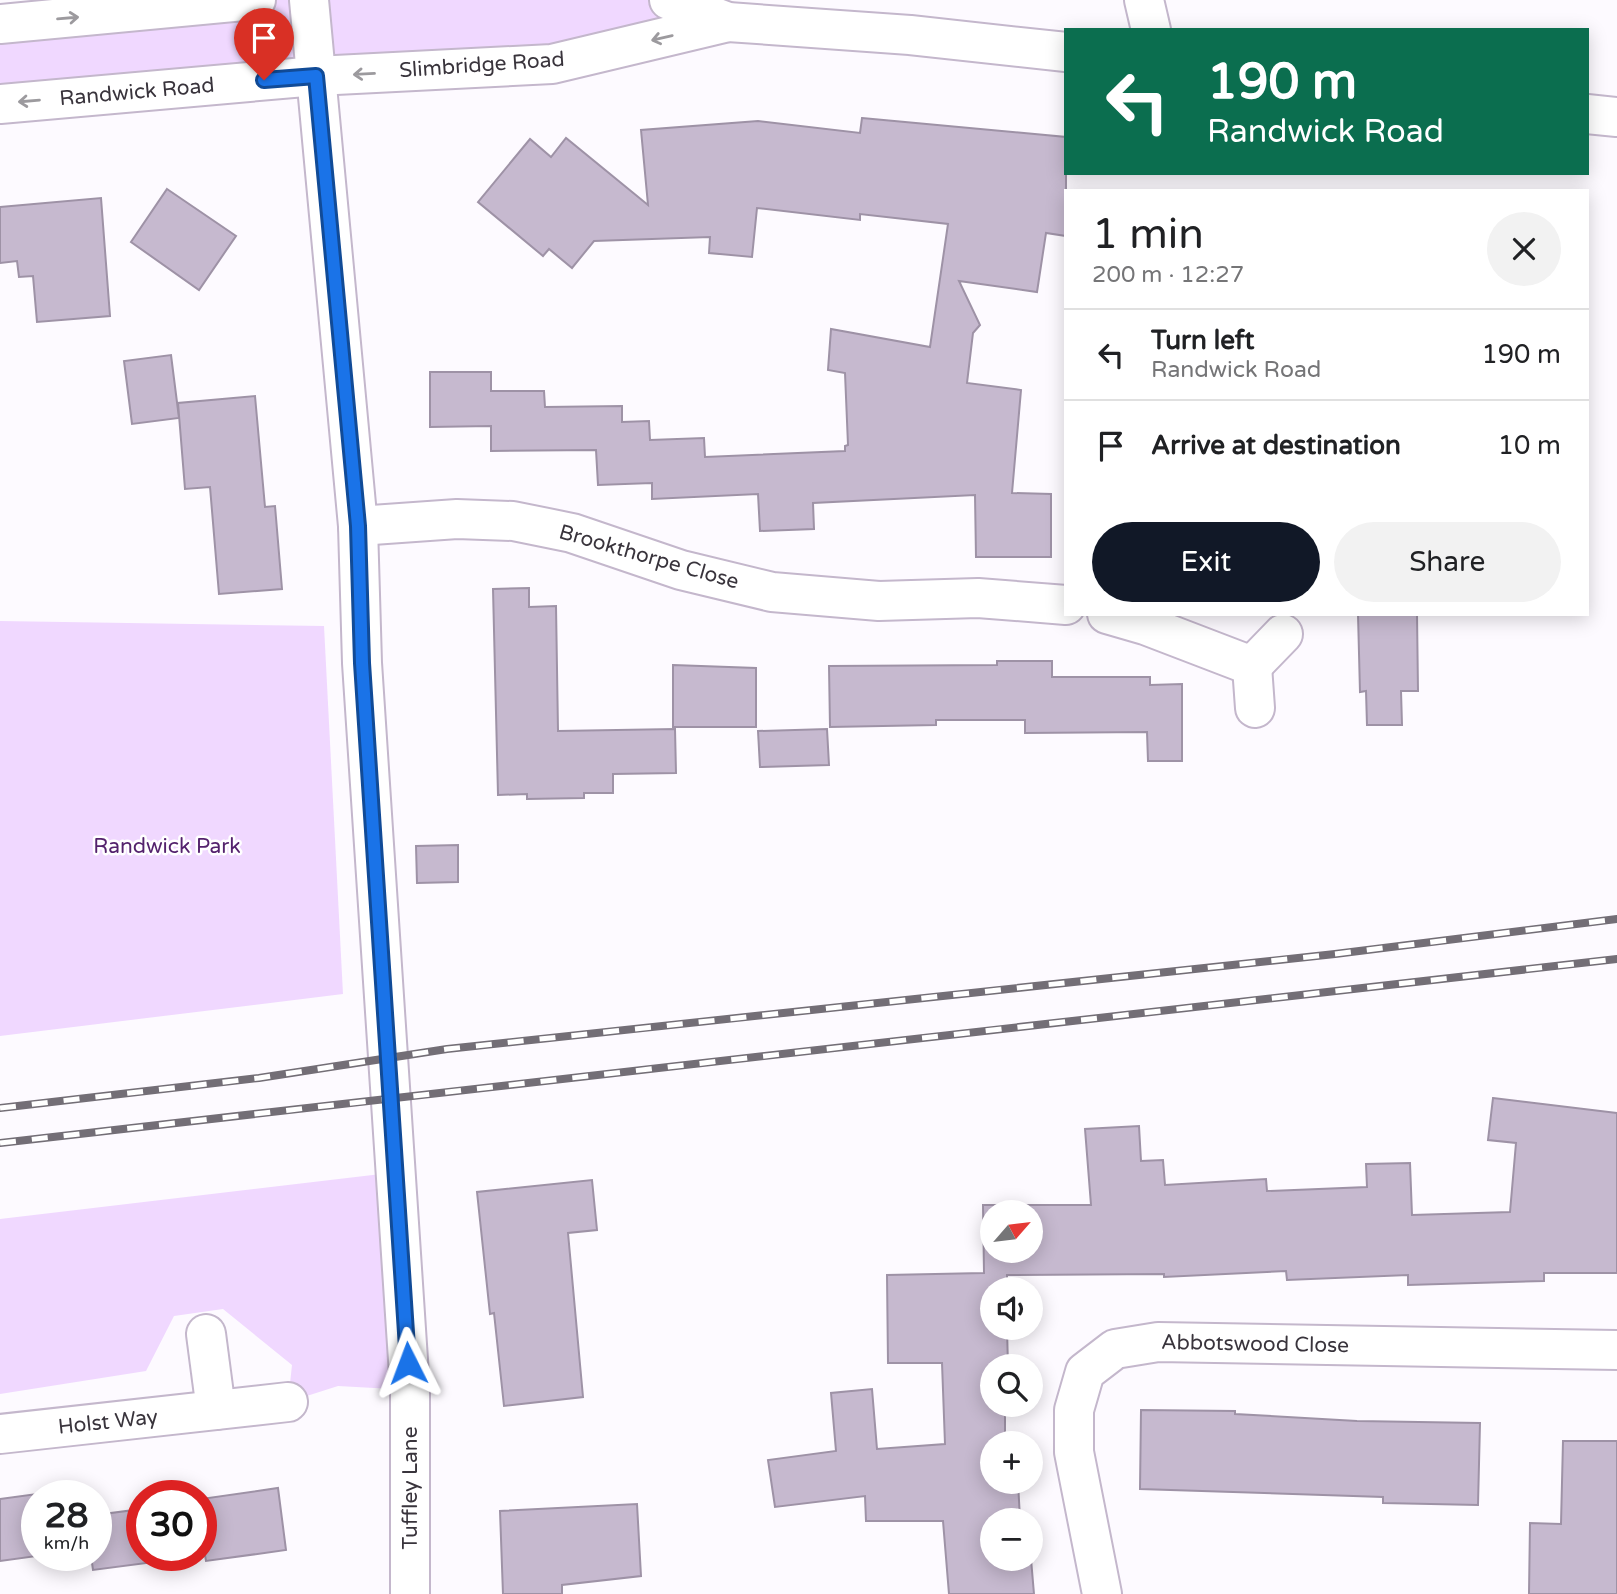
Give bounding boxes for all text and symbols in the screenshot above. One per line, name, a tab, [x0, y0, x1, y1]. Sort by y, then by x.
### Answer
pin	[234, 8, 294, 80]
one-way arrow	[56, 11, 79, 24]
icon: arrive	[245, 19, 283, 57]
one-way arrow	[651, 32, 674, 45]
street label: Slimbridge Road	[399, 47, 565, 83]
text: 190 m	[1207, 53, 1357, 112]
icon: left	[1092, 56, 1183, 147]
one-way arrow	[353, 67, 376, 80]
street label: Randwick Road	[58, 73, 216, 111]
one-way arrow	[18, 95, 41, 108]
text: Randwick Road	[1207, 113, 1444, 151]
text: 1 min	[1092, 209, 1204, 260]
button: close	[1487, 212, 1561, 286]
text: 200 m · 12:27	[1092, 261, 1244, 289]
text: Turn left	[1151, 325, 1254, 356]
icon: left	[1092, 336, 1130, 374]
text: 190 m	[1481, 339, 1561, 370]
text: Randwick Road	[1151, 356, 1321, 384]
icon: arrive	[1092, 427, 1130, 465]
text: Arrive at destination	[1151, 430, 1401, 461]
text: 10 m	[1498, 430, 1561, 461]
street label: Brookthorpe Close	[556, 519, 742, 595]
button: Exit	[1092, 522, 1320, 602]
button: Share	[1334, 522, 1561, 602]
park label: Randwick Park	[93, 834, 241, 859]
north arrow	[980, 1200, 1043, 1264]
map controls	[980, 1200, 1043, 1571]
button: sound	[980, 1277, 1043, 1340]
position arrow	[371, 1326, 445, 1400]
street label: Abbotswood Close	[1161, 1330, 1349, 1358]
button: search	[980, 1354, 1043, 1417]
street label: Holst Way	[57, 1404, 159, 1440]
street label: Tuffley Lane	[398, 1426, 423, 1550]
button: +	[980, 1431, 1043, 1494]
speed limit sign: 30	[126, 1480, 217, 1571]
text: 28	[45, 1495, 88, 1537]
button: −	[980, 1508, 1043, 1571]
text: km/h	[44, 1532, 89, 1554]

